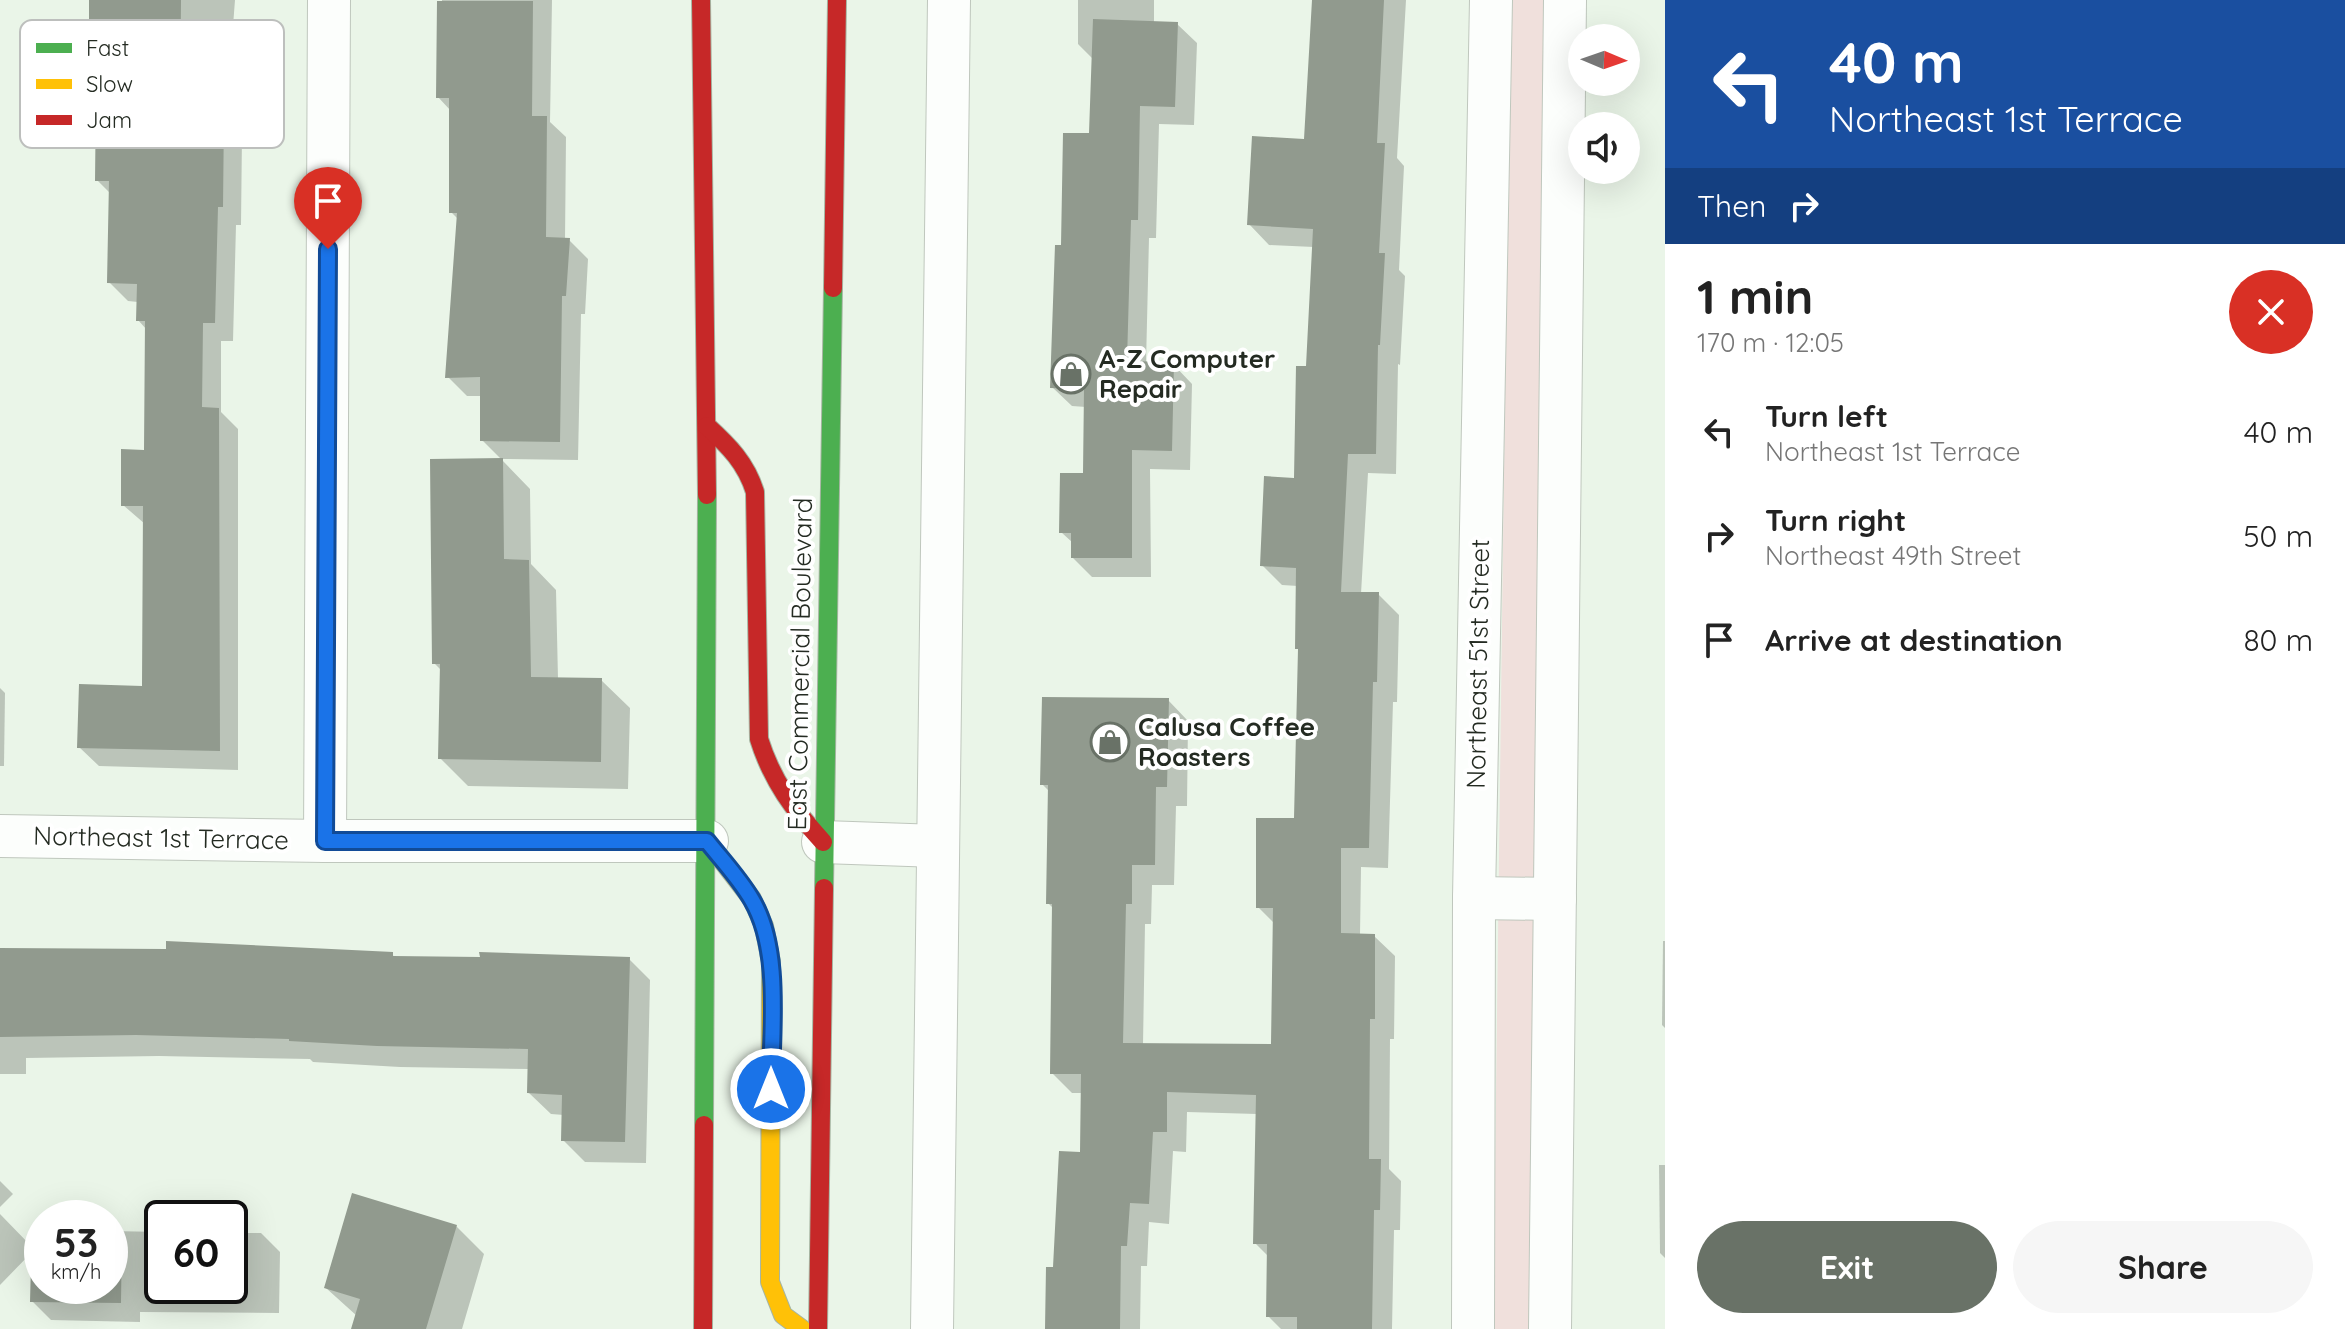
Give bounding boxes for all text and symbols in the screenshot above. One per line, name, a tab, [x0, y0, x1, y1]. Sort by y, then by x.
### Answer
legend	[20, 20, 284, 148]
north arrow	[1568, 24, 1640, 96]
map controls	[1568, 24, 1640, 184]
text: 40 m	[1829, 27, 1964, 97]
icon: left	[1697, 32, 1801, 136]
text: Fast	[86, 34, 129, 62]
text: Slow	[86, 70, 133, 98]
text: Northeast 1st Terrace	[1829, 96, 2183, 141]
text: Jam	[86, 106, 132, 134]
button: sound	[1568, 112, 1640, 184]
pin	[294, 167, 362, 249]
icon: arrive	[306, 179, 350, 223]
icon: right	[1782, 184, 1826, 228]
text: Then	[1697, 187, 1766, 225]
text: 1 min	[1697, 266, 1813, 326]
button: close	[2229, 270, 2313, 354]
text: 170 m · 12:05	[1697, 326, 1844, 359]
place label: A-Z Computer Repair	[1099, 342, 1275, 405]
shop icon: A-Z Computer Repair	[1050, 353, 1092, 395]
text: Turn left	[1765, 397, 1888, 435]
icon: left	[1697, 410, 1741, 454]
text: 40 m	[2244, 413, 2313, 451]
text: Northeast 1st Terrace	[1765, 435, 2021, 468]
street label: East Commercial Boulevard	[780, 497, 819, 831]
text: Turn right	[1765, 501, 1906, 539]
icon: right	[1697, 514, 1741, 558]
text: 50 m	[2243, 517, 2313, 555]
street label: Northeast 51st Street	[1459, 539, 1496, 789]
text: Northeast 49th Street	[1765, 539, 2021, 572]
icon: arrive	[1697, 618, 1741, 662]
text: Arrive at destination	[1765, 621, 2063, 659]
text: 80 m	[2243, 621, 2313, 659]
place label: Calusa Coffee Roasters	[1138, 710, 1315, 773]
shop icon: Calusa Coffee Roasters	[1089, 721, 1131, 763]
street label: Northeast 1st Terrace	[33, 819, 289, 856]
position arrow	[729, 1047, 813, 1131]
speed limit sign: 60	[144, 1200, 248, 1304]
text: 53	[54, 1217, 98, 1267]
button: Exit	[1697, 1221, 1997, 1313]
button: Share	[2013, 1221, 2313, 1313]
text: km/h	[51, 1259, 101, 1284]

